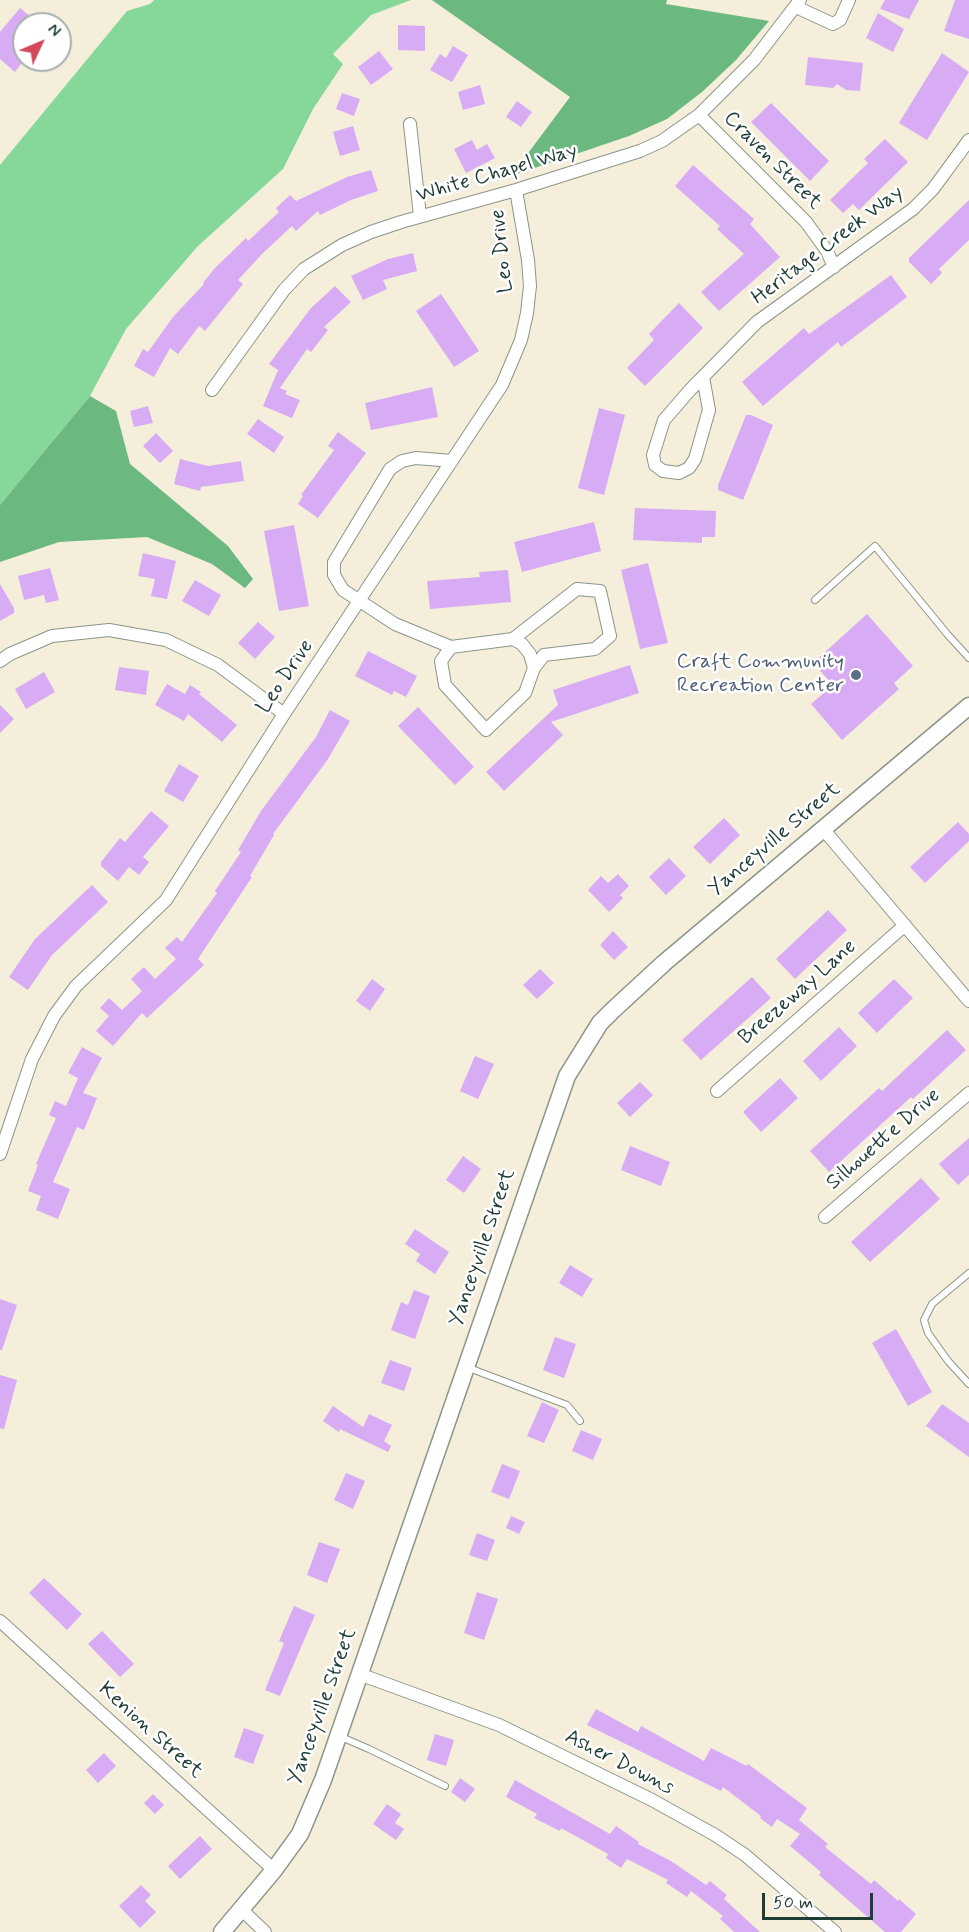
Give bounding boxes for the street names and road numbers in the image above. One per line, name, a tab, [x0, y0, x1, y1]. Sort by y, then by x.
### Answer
street label: Craven Street	[717, 106, 827, 216]
street label: White Chapel Way	[414, 139, 580, 209]
street label: Heritage Creek Way	[747, 181, 909, 311]
street label: Leo Drive	[486, 208, 520, 294]
street label: Leo Drive	[252, 635, 320, 719]
street label: Yanceyville Street	[704, 777, 846, 903]
street label: Breezeway Lane	[734, 935, 862, 1051]
street label: Silhouette Drive	[822, 1084, 946, 1196]
street label: Yanceyville Street	[444, 1166, 522, 1330]
street label: Yanceyville Street	[283, 1625, 363, 1789]
street label: Kenion Street	[92, 1677, 208, 1785]
street label: Asher Downs	[560, 1725, 678, 1801]

